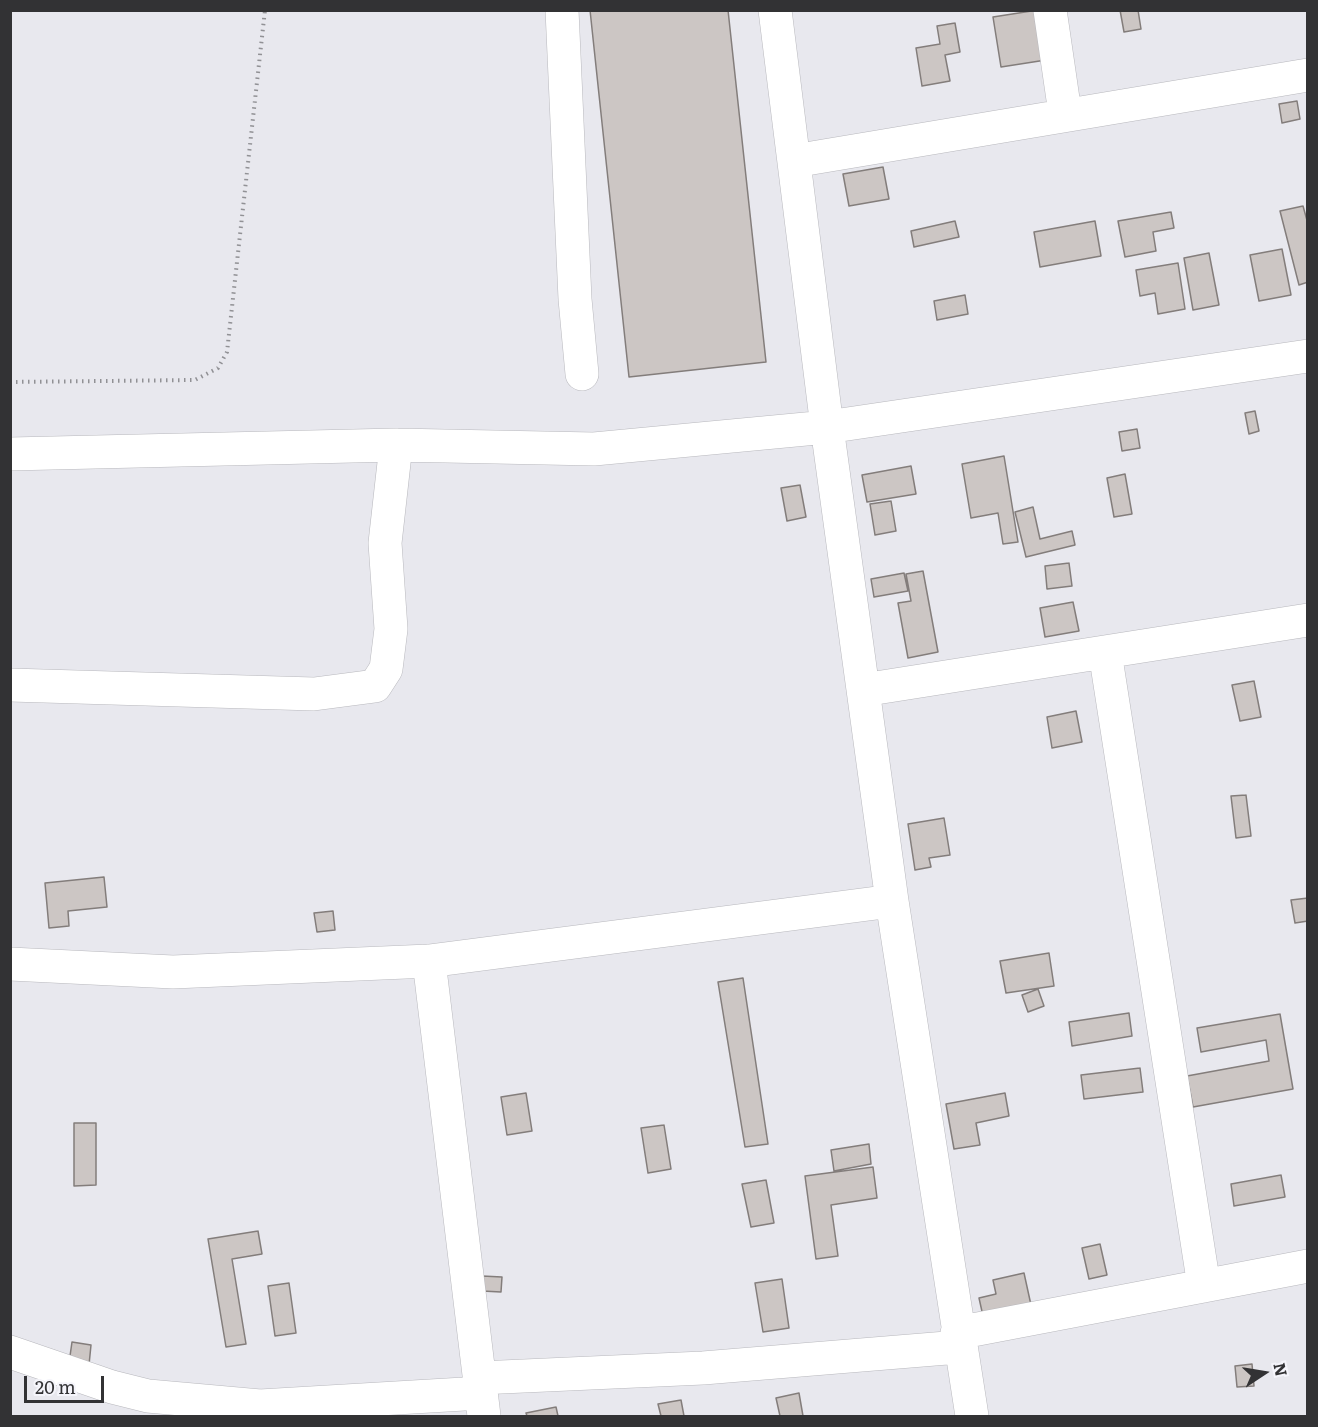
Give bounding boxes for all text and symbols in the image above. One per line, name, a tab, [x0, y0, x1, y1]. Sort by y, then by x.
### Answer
north arrow	[1234, 1343, 1294, 1403]
text: N	[1268, 1360, 1295, 1378]
scale bar	[27, 1364, 106, 1402]
text: 20 m	[35, 1373, 76, 1400]

